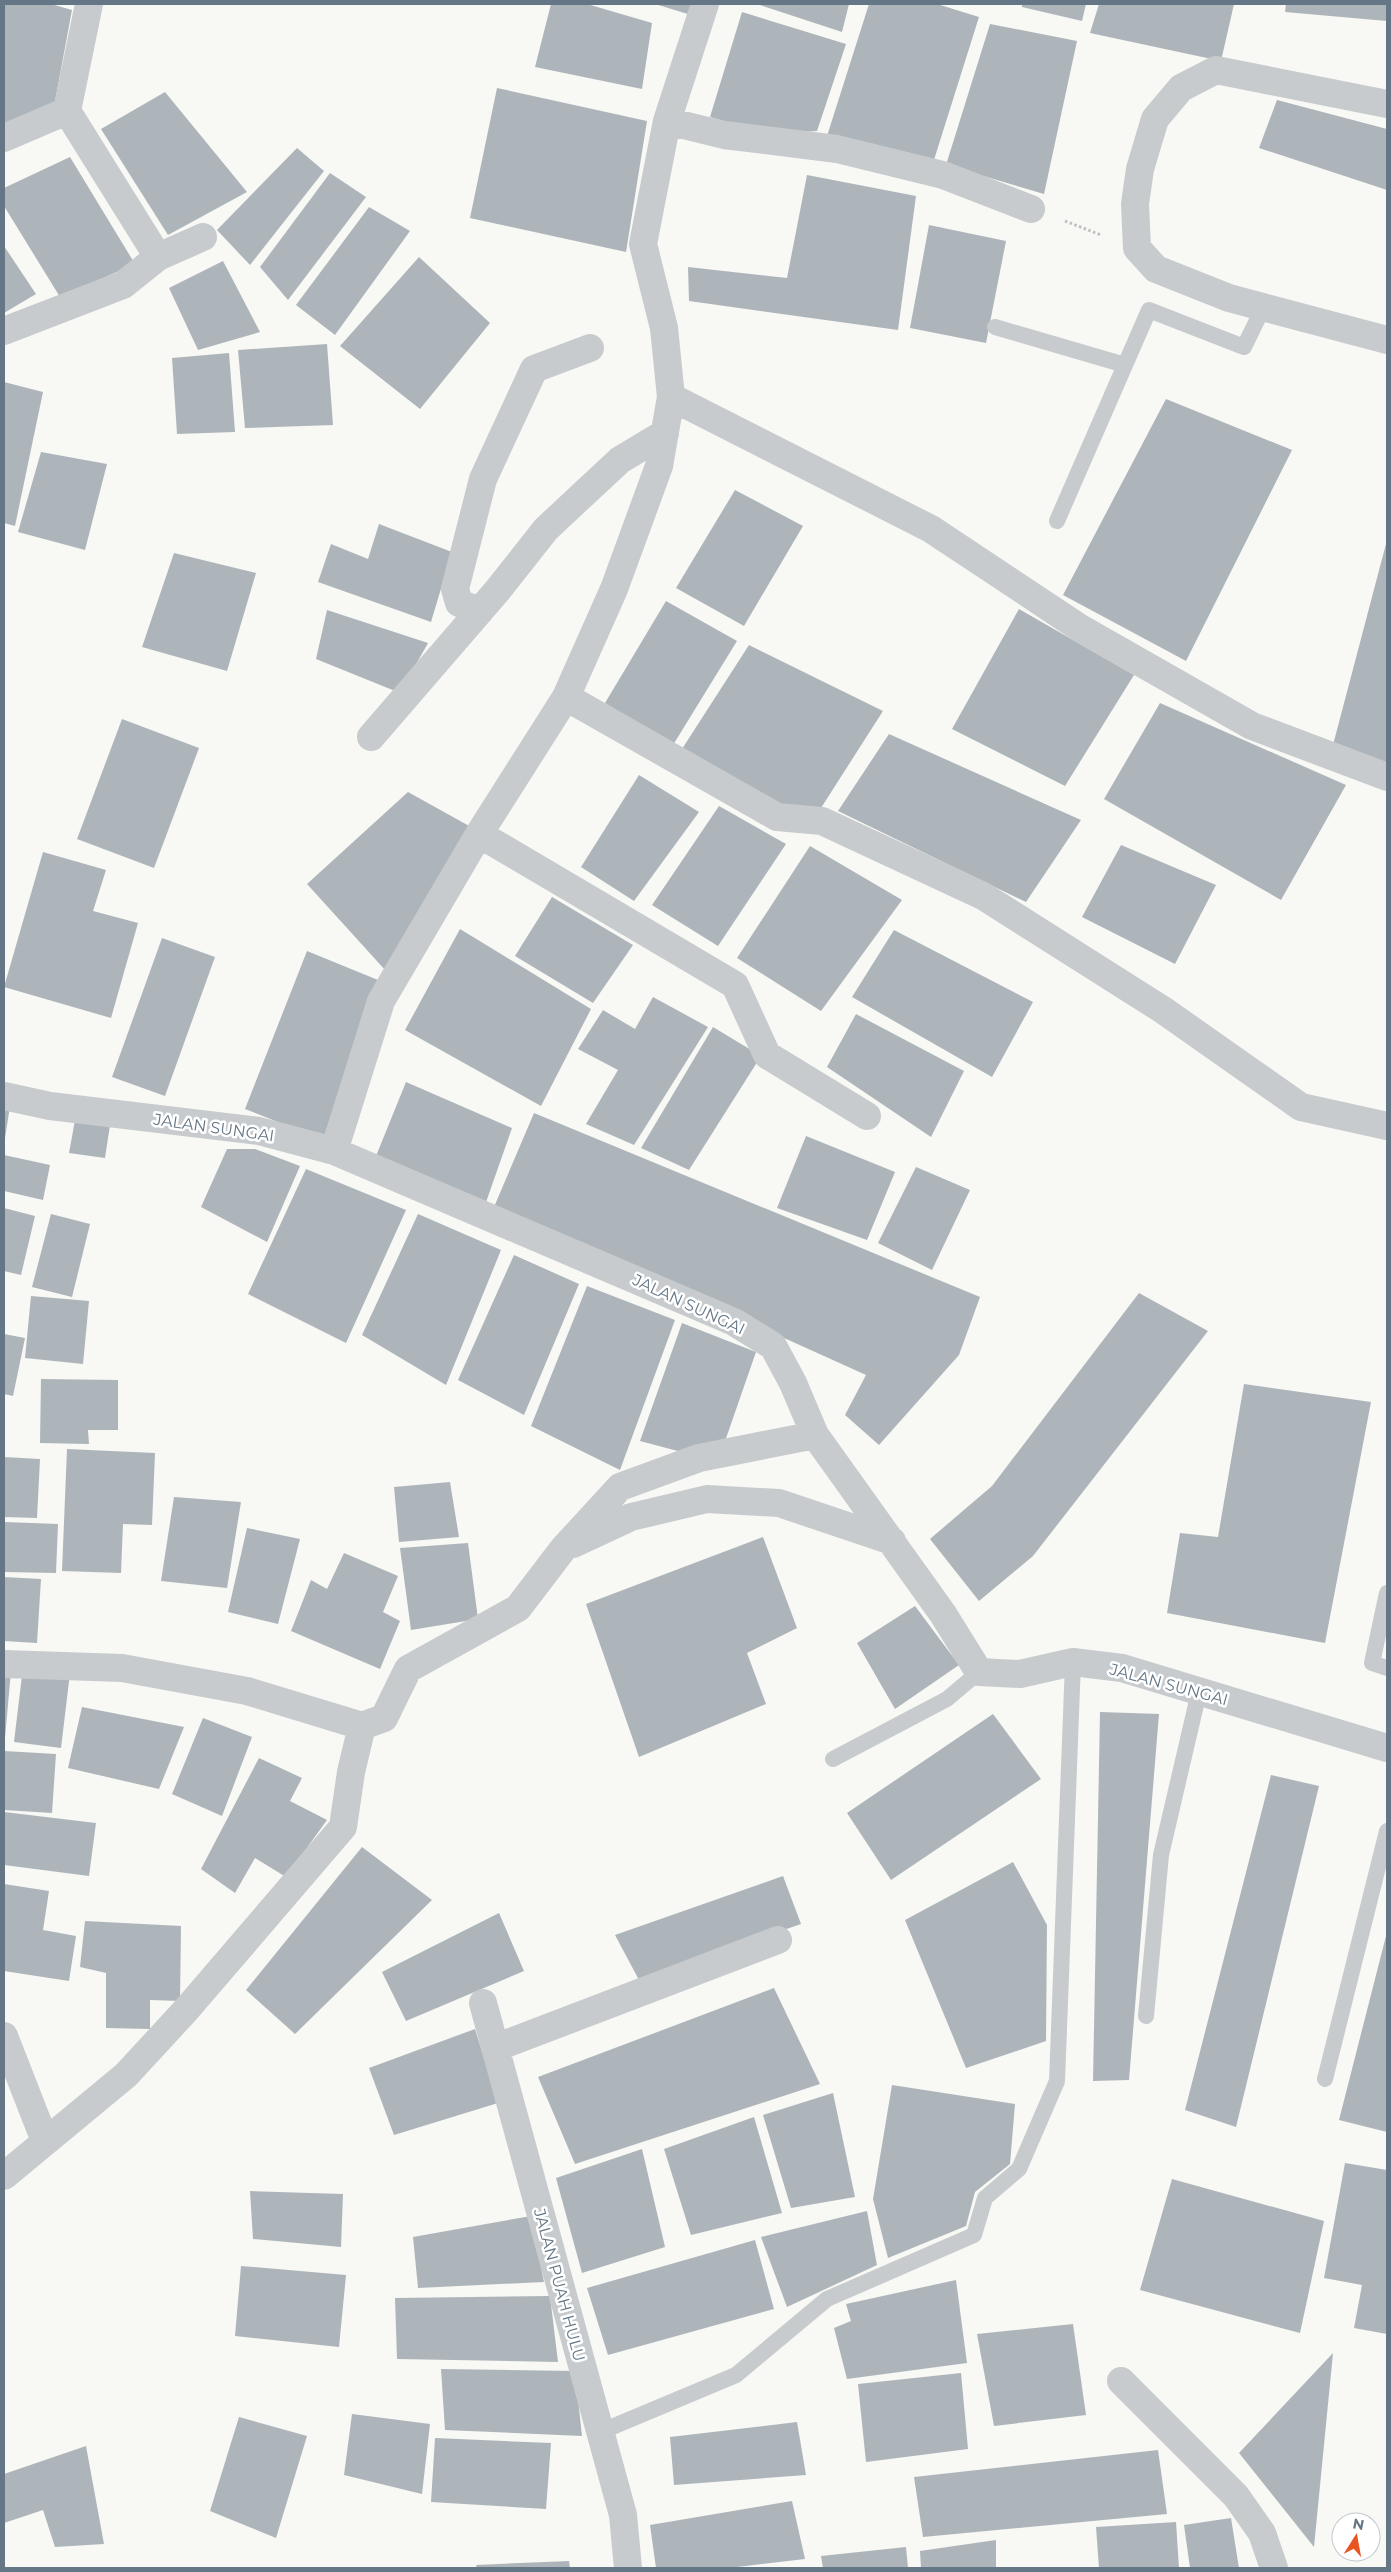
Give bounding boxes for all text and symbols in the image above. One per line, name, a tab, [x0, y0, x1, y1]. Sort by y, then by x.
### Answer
street label: JALAN SUNGAI	[151, 1109, 275, 1145]
street label: JALAN SUNGAI	[629, 1270, 748, 1339]
street label: JALAN SUNGAI	[1107, 1659, 1230, 1709]
street label: JALAN PUAH HULU	[530, 2206, 589, 2364]
north arrow	[1331, 2512, 1381, 2562]
text: N	[1351, 2514, 1366, 2534]

